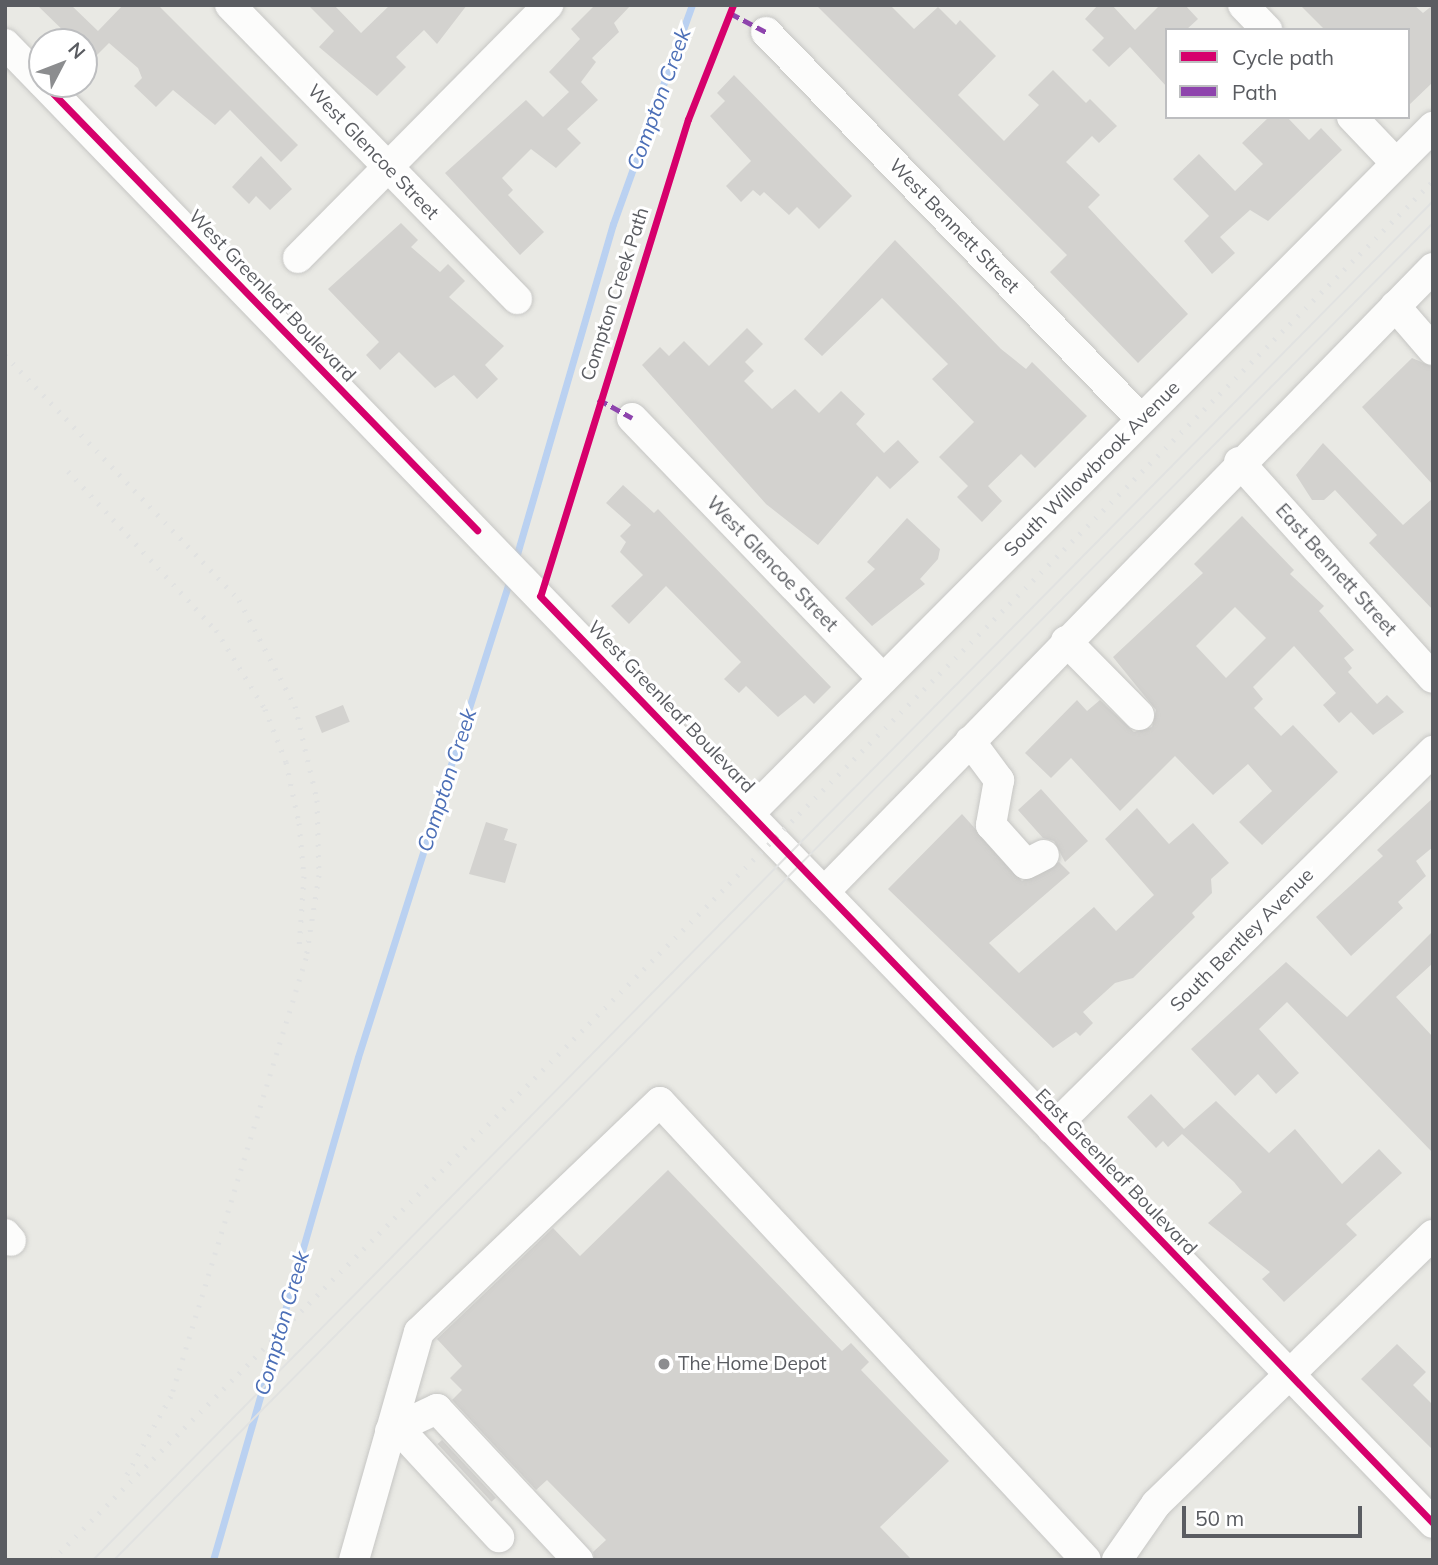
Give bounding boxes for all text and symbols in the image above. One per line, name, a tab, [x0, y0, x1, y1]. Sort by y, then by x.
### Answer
water label: Compton Creek	[621, 25, 695, 173]
north arrow	[28, 28, 98, 98]
legend	[1165, 28, 1410, 119]
text: N	[63, 37, 91, 64]
text: Cycle path	[1232, 44, 1334, 70]
text: Path	[1232, 79, 1277, 105]
street label: West Glencoe Street	[303, 80, 443, 224]
street label: West Bennett Street	[884, 154, 1024, 298]
street label: Compton Creek Path	[576, 204, 654, 384]
street label: West Greenleaf Boulevard	[184, 205, 360, 387]
street label: South Willowbrook Avenue	[999, 376, 1185, 562]
street label: West Glencoe Street	[702, 492, 842, 636]
street label: East Bennett Street	[1271, 499, 1401, 641]
street label: West Greenleaf Boulevard	[583, 616, 759, 798]
water label: Compton Creek	[411, 705, 481, 855]
street label: South Bentley Avenue	[1166, 864, 1318, 1016]
street label: East Greenleaf Boulevard	[1031, 1084, 1201, 1260]
water label: Compton Creek	[248, 1248, 314, 1398]
place label: The Home Depot	[678, 1353, 827, 1375]
marker: The Home Depot	[656, 1356, 672, 1372]
scale bar	[1186, 1492, 1366, 1536]
text: 50 m	[1195, 1505, 1244, 1531]

